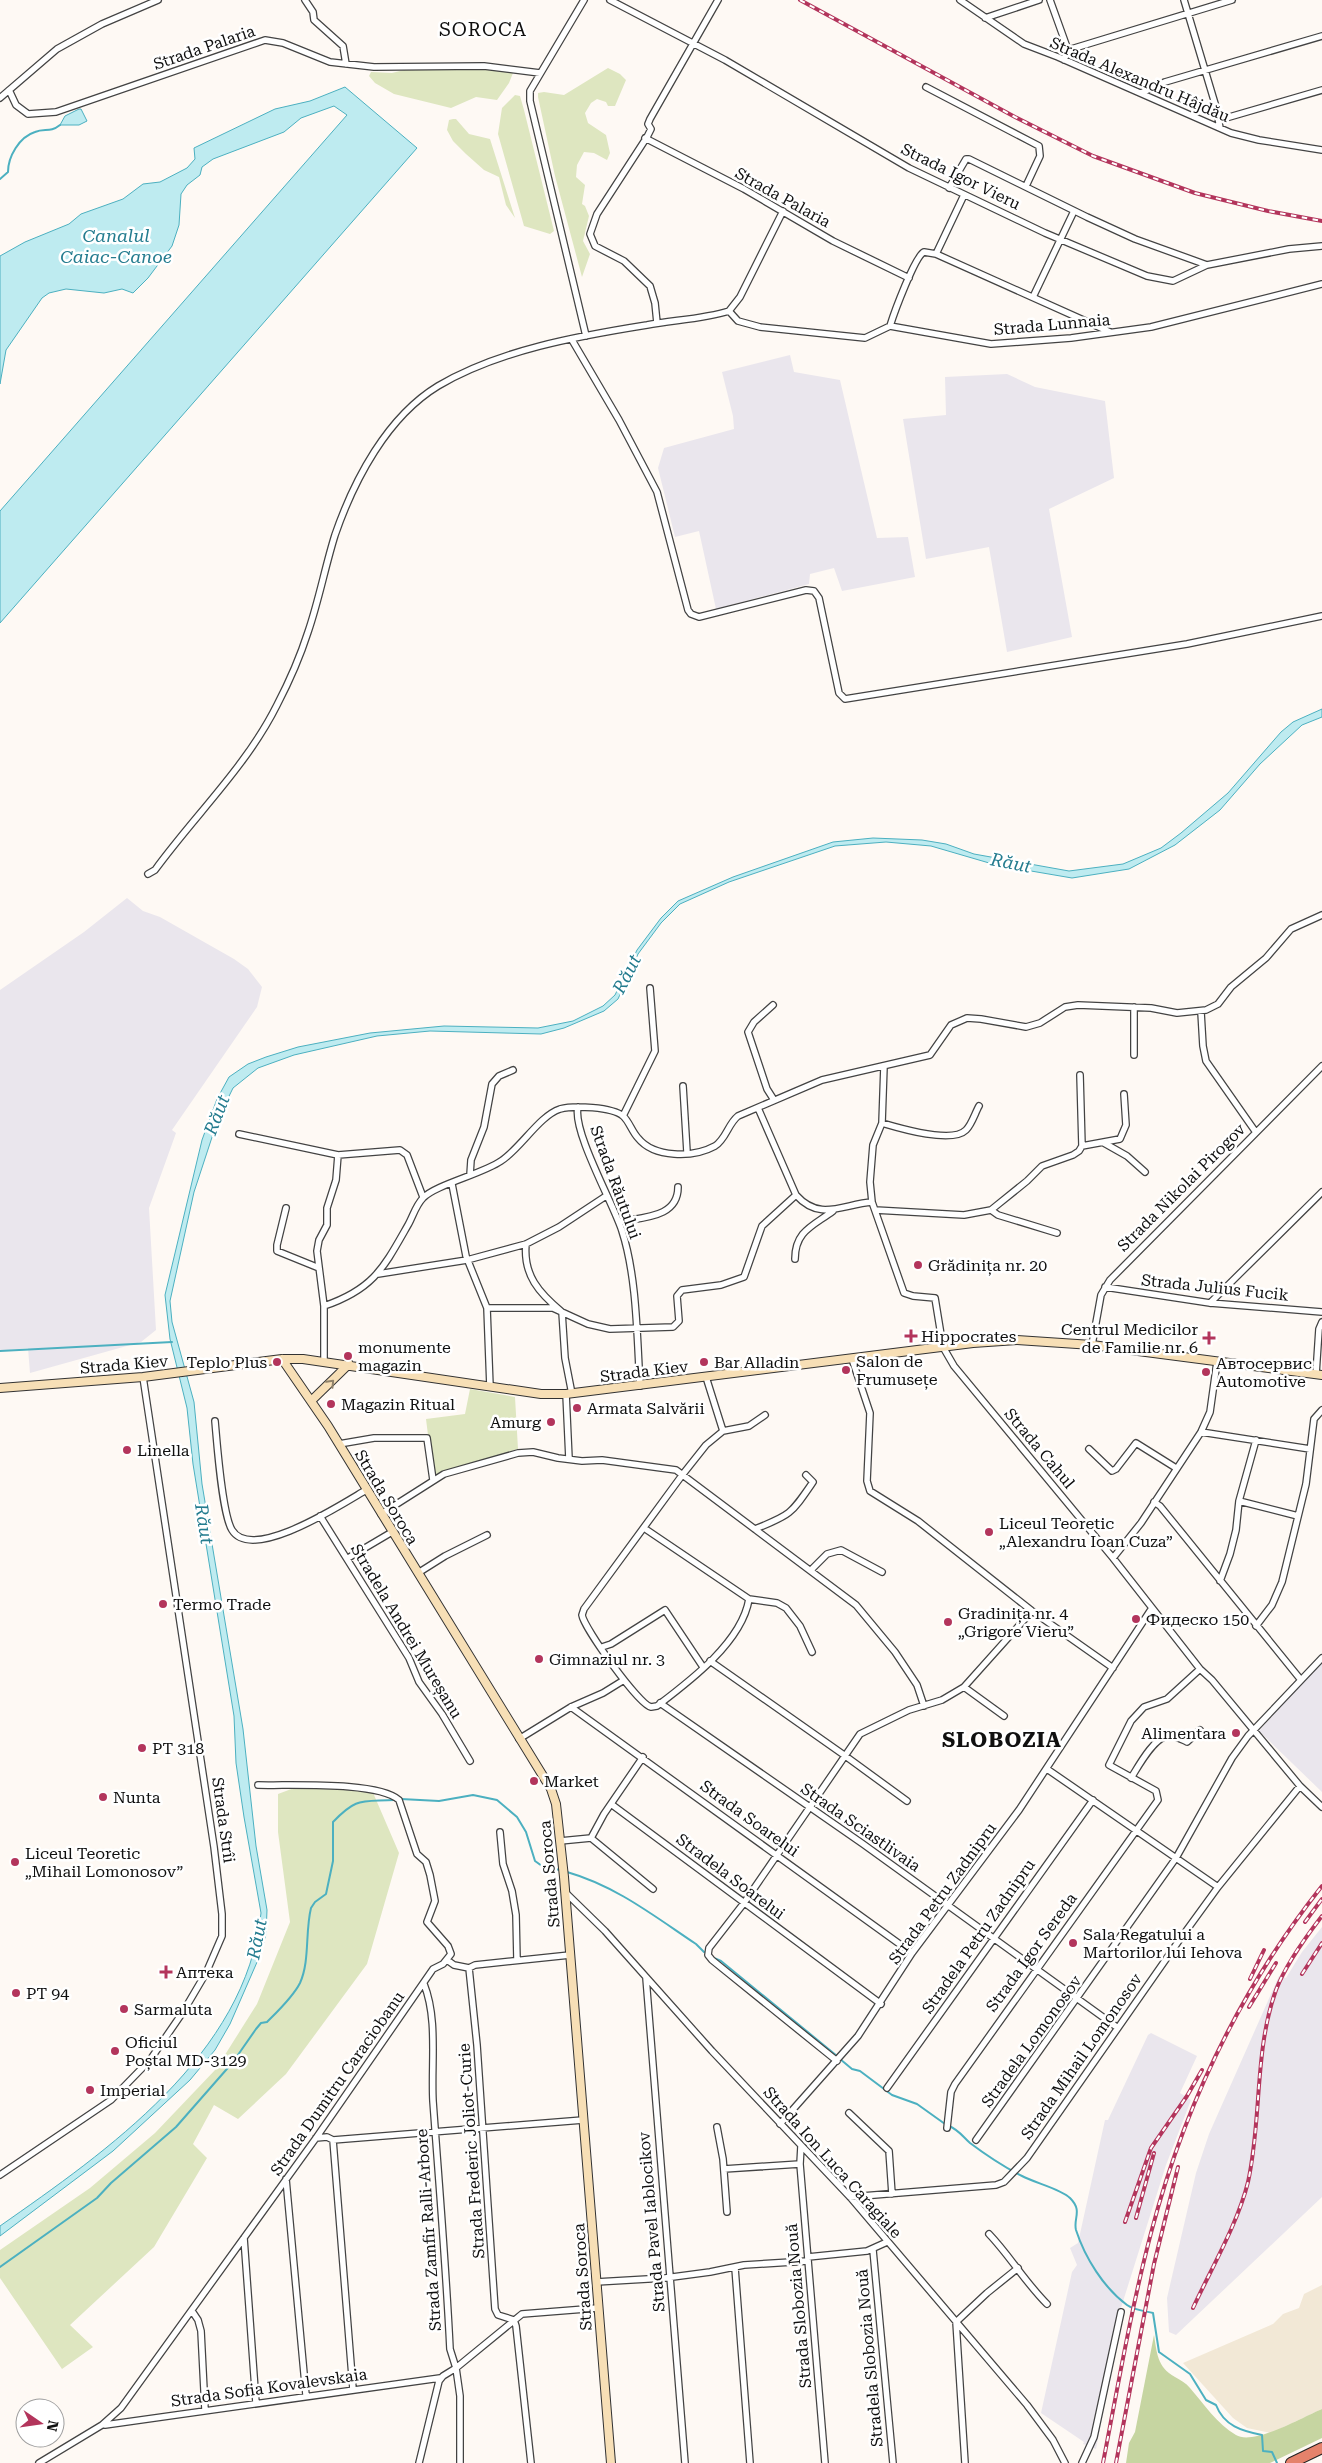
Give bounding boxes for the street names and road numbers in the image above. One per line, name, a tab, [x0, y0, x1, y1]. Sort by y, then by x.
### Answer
street label: Strada Palaria	[151, 21, 258, 74]
street label: Strada Alexandru Hâjdău	[1047, 33, 1232, 126]
street label: Strada Igor Vieru	[898, 139, 1024, 214]
street label: Strada Palaria	[732, 163, 834, 232]
street label: Strada Lunnaia	[993, 310, 1111, 339]
street label: Strada Nikolai Pirogov	[1113, 1119, 1250, 1255]
street label: Strada Răutului	[586, 1123, 645, 1241]
street label: Strada Julius Fucik	[1140, 1270, 1290, 1305]
street label: Strada Kiev	[79, 1351, 170, 1378]
street label: Strada Kiev	[599, 1357, 690, 1386]
street label: Strada Cahul	[1001, 1404, 1079, 1492]
street label: Strada Soroca	[351, 1446, 423, 1549]
street label: Stradela Andrei Mureșanu	[346, 1541, 466, 1722]
street label: Strada Strîi	[208, 1776, 239, 1864]
street label: Strada Soarelui	[697, 1776, 803, 1861]
street label: Strada Sciastlivaia	[797, 1779, 924, 1876]
street label: Strada Soroca	[535, 1819, 564, 1928]
street label: Strada Petru Zadnipru	[885, 1819, 1000, 1968]
street label: Stradela Soarelui	[673, 1829, 789, 1923]
street label: Stradela Petru Zadnipru	[918, 1855, 1039, 2017]
street label: Strada Igor Sereda	[982, 1889, 1081, 2015]
street label: Strada Mihail Lomonosov	[1017, 1969, 1146, 2143]
street label: Stradela Lomonosov	[977, 1971, 1086, 2111]
street label: Strada Dumitru Caraciobanu	[266, 1988, 408, 2179]
street label: Strada Frederic Joliot-Curie	[454, 2042, 488, 2259]
street label: Strada Ion Luca Caragiale	[760, 2083, 906, 2242]
street label: Strada Zamfir Ralli-Arbore	[412, 2128, 445, 2332]
street label: Strada Pavel Iablocikov	[634, 2130, 669, 2313]
street label: Strada Soroca	[569, 2222, 596, 2331]
street label: Strada Slobozia Nouă	[782, 2223, 815, 2389]
street label: Stradela Slobozia Nouă	[852, 2268, 887, 2448]
street label: Strada Sofia Kovalevskaia	[170, 2364, 369, 2411]

